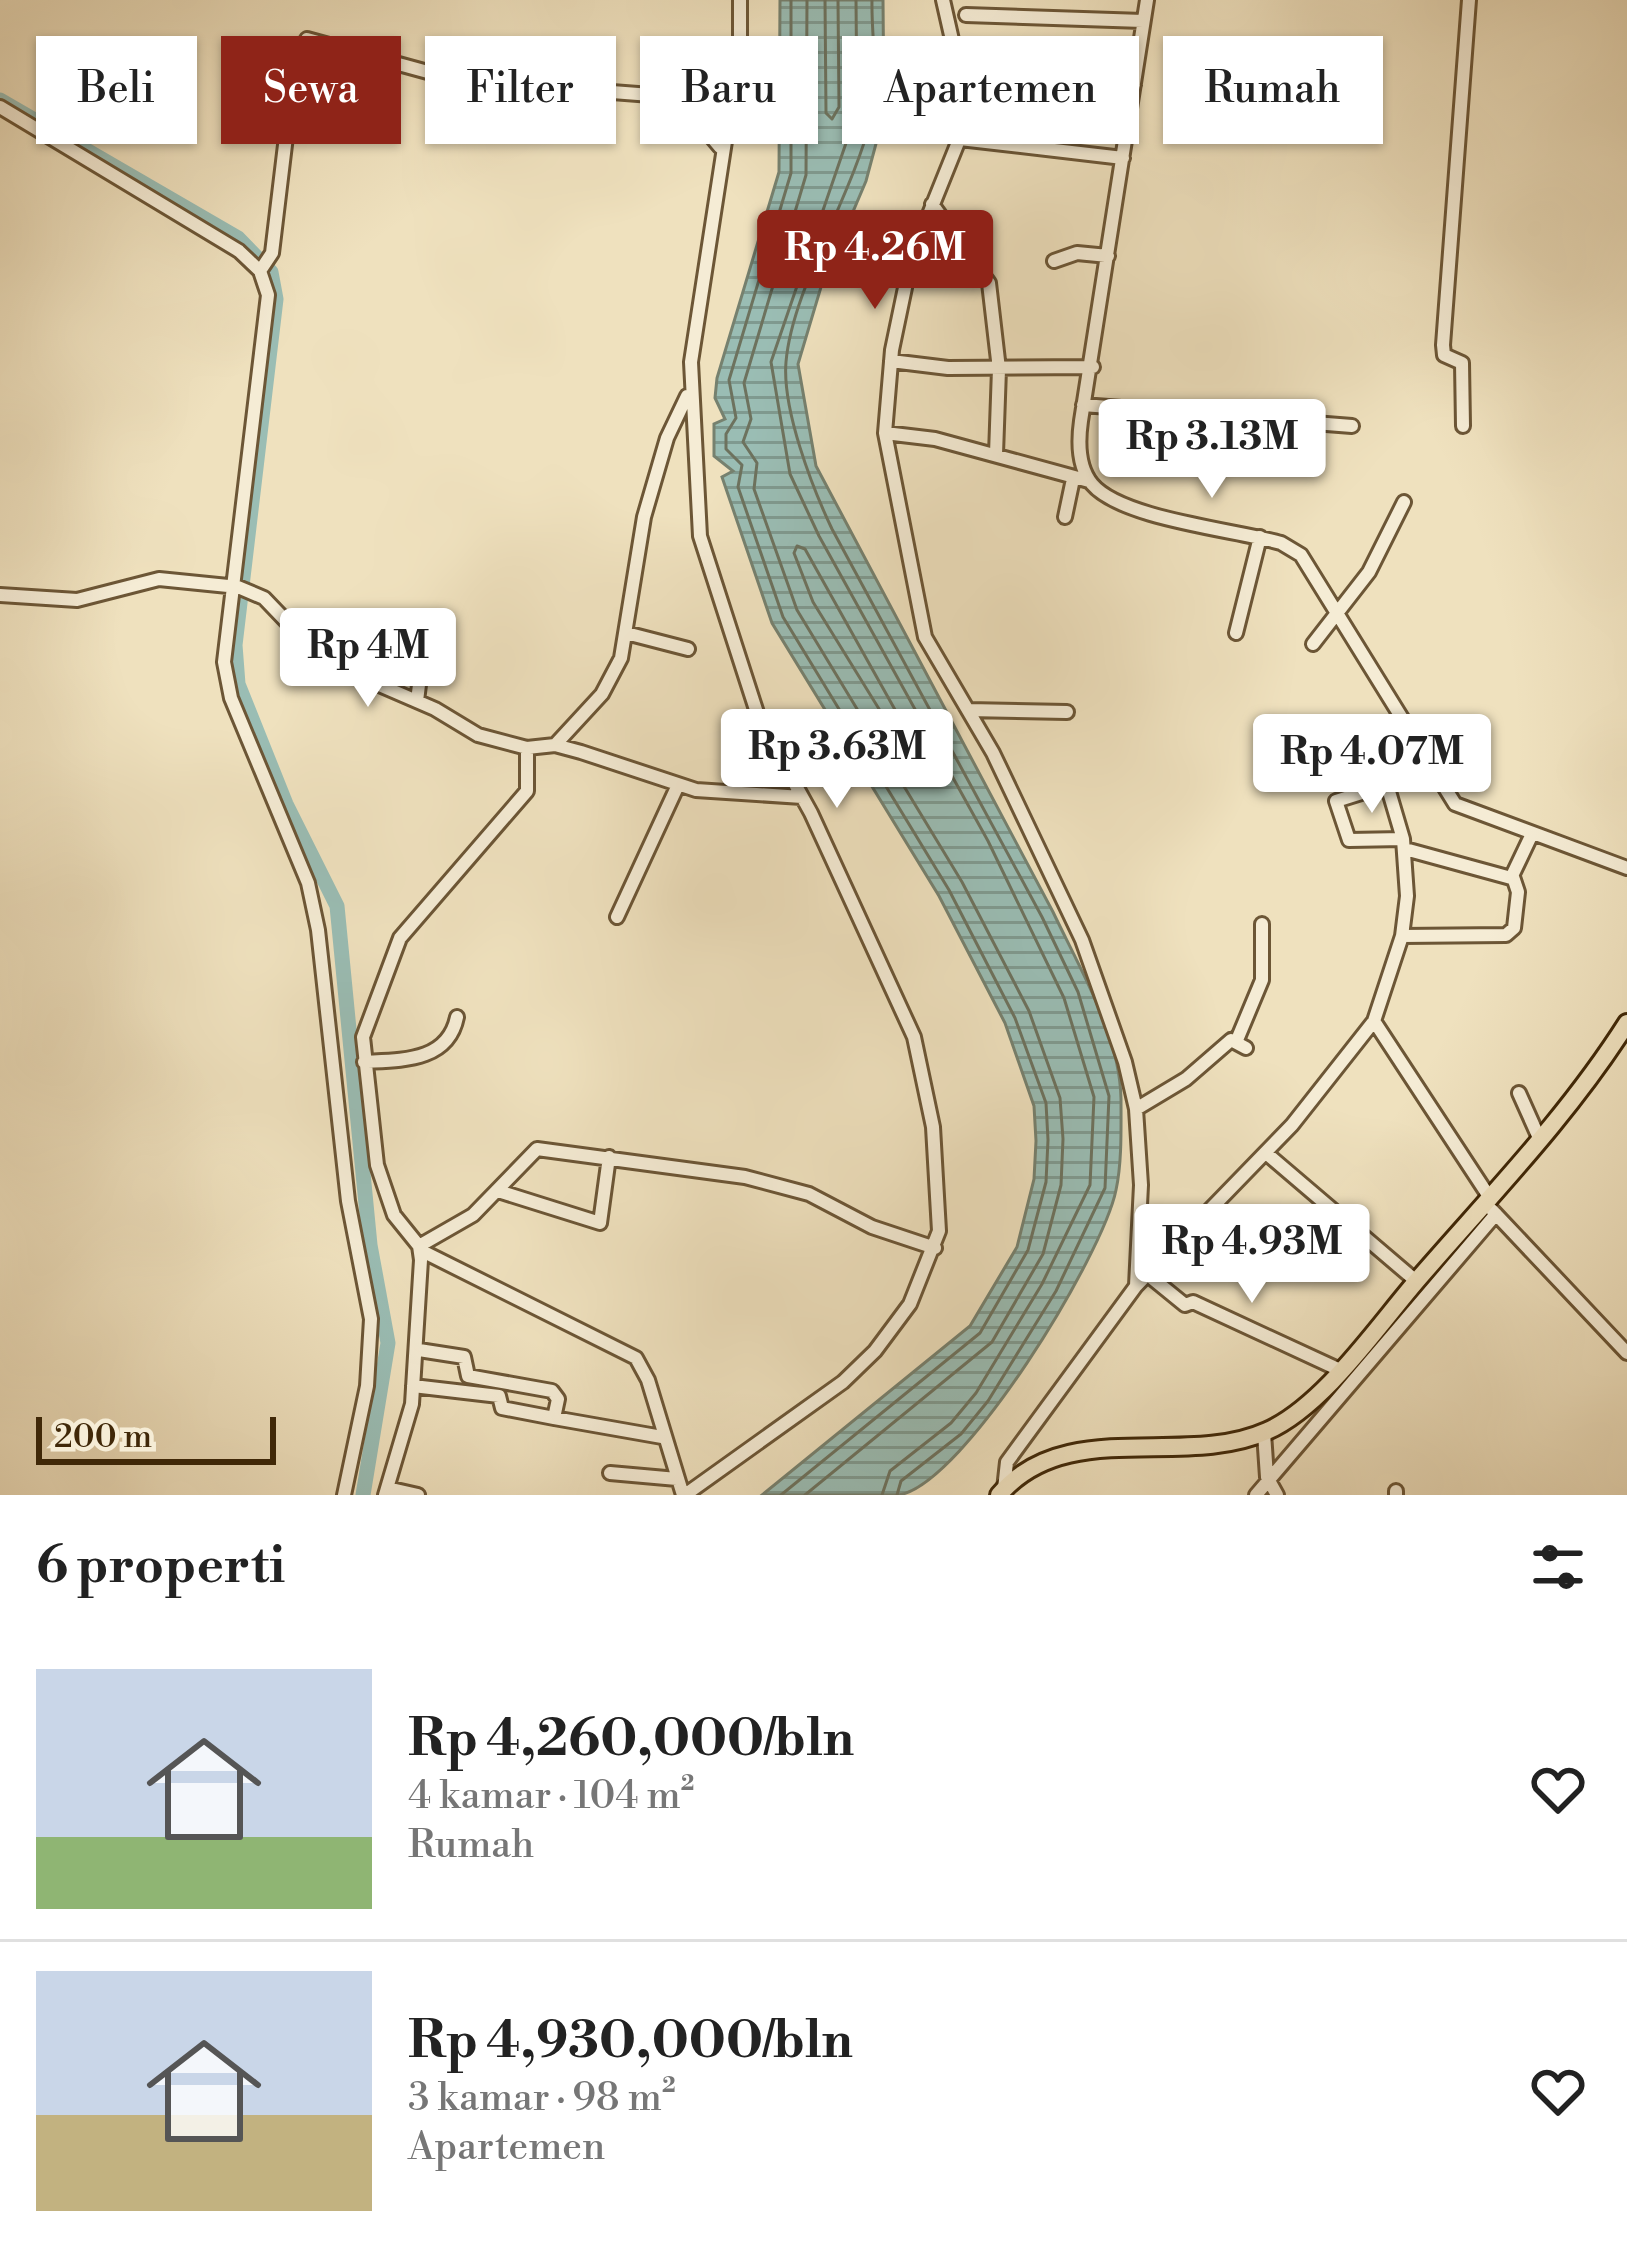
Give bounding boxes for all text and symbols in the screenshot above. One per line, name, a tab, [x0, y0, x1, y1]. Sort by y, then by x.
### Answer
chip: Beli	[36, 36, 197, 144]
chip: Sewa	[221, 36, 401, 144]
chip: Filter	[425, 36, 616, 144]
chip: Baru	[640, 36, 818, 144]
chip: Apartemen	[842, 36, 1139, 144]
chip: Rumah	[1163, 36, 1383, 144]
pin: Rp 4.26M	[751, 210, 999, 312]
text: Rp 4.26M	[784, 224, 966, 273]
pin: Rp 3.13M	[1088, 399, 1336, 501]
text: Rp 3.13M	[1126, 413, 1298, 462]
pin: Rp 4M	[284, 608, 452, 710]
text: Rp 4M	[307, 622, 429, 671]
pin: Rp 3.63M	[713, 709, 961, 811]
pin: Rp 4.07M	[1248, 714, 1496, 816]
text: Rp 3.63M	[748, 723, 926, 772]
text: Rp 4.07M	[1280, 728, 1464, 777]
pin: Rp 4.93M	[1128, 1204, 1376, 1306]
text: Rp 4.93M	[1162, 1218, 1342, 1267]
scale bar	[36, 1411, 276, 1464]
text: 200 m	[54, 1417, 152, 1458]
icon: filters	[1525, 1534, 1591, 1600]
text: 6 properti	[36, 1535, 285, 1599]
text: Rp 4,260,000/bln	[408, 1708, 854, 1772]
icon: home	[132, 1717, 276, 1861]
icon: heart	[1525, 1756, 1591, 1822]
text: 4 kamar · 104 m²	[408, 1772, 694, 1821]
text: Rumah	[408, 1821, 534, 1870]
text: Rp 4,930,000/bln	[408, 2010, 853, 2074]
icon: home	[132, 2019, 276, 2163]
icon: heart	[1525, 2058, 1591, 2124]
text: 3 kamar · 98 m²	[408, 2074, 676, 2123]
text: Apartemen	[408, 2123, 605, 2172]

